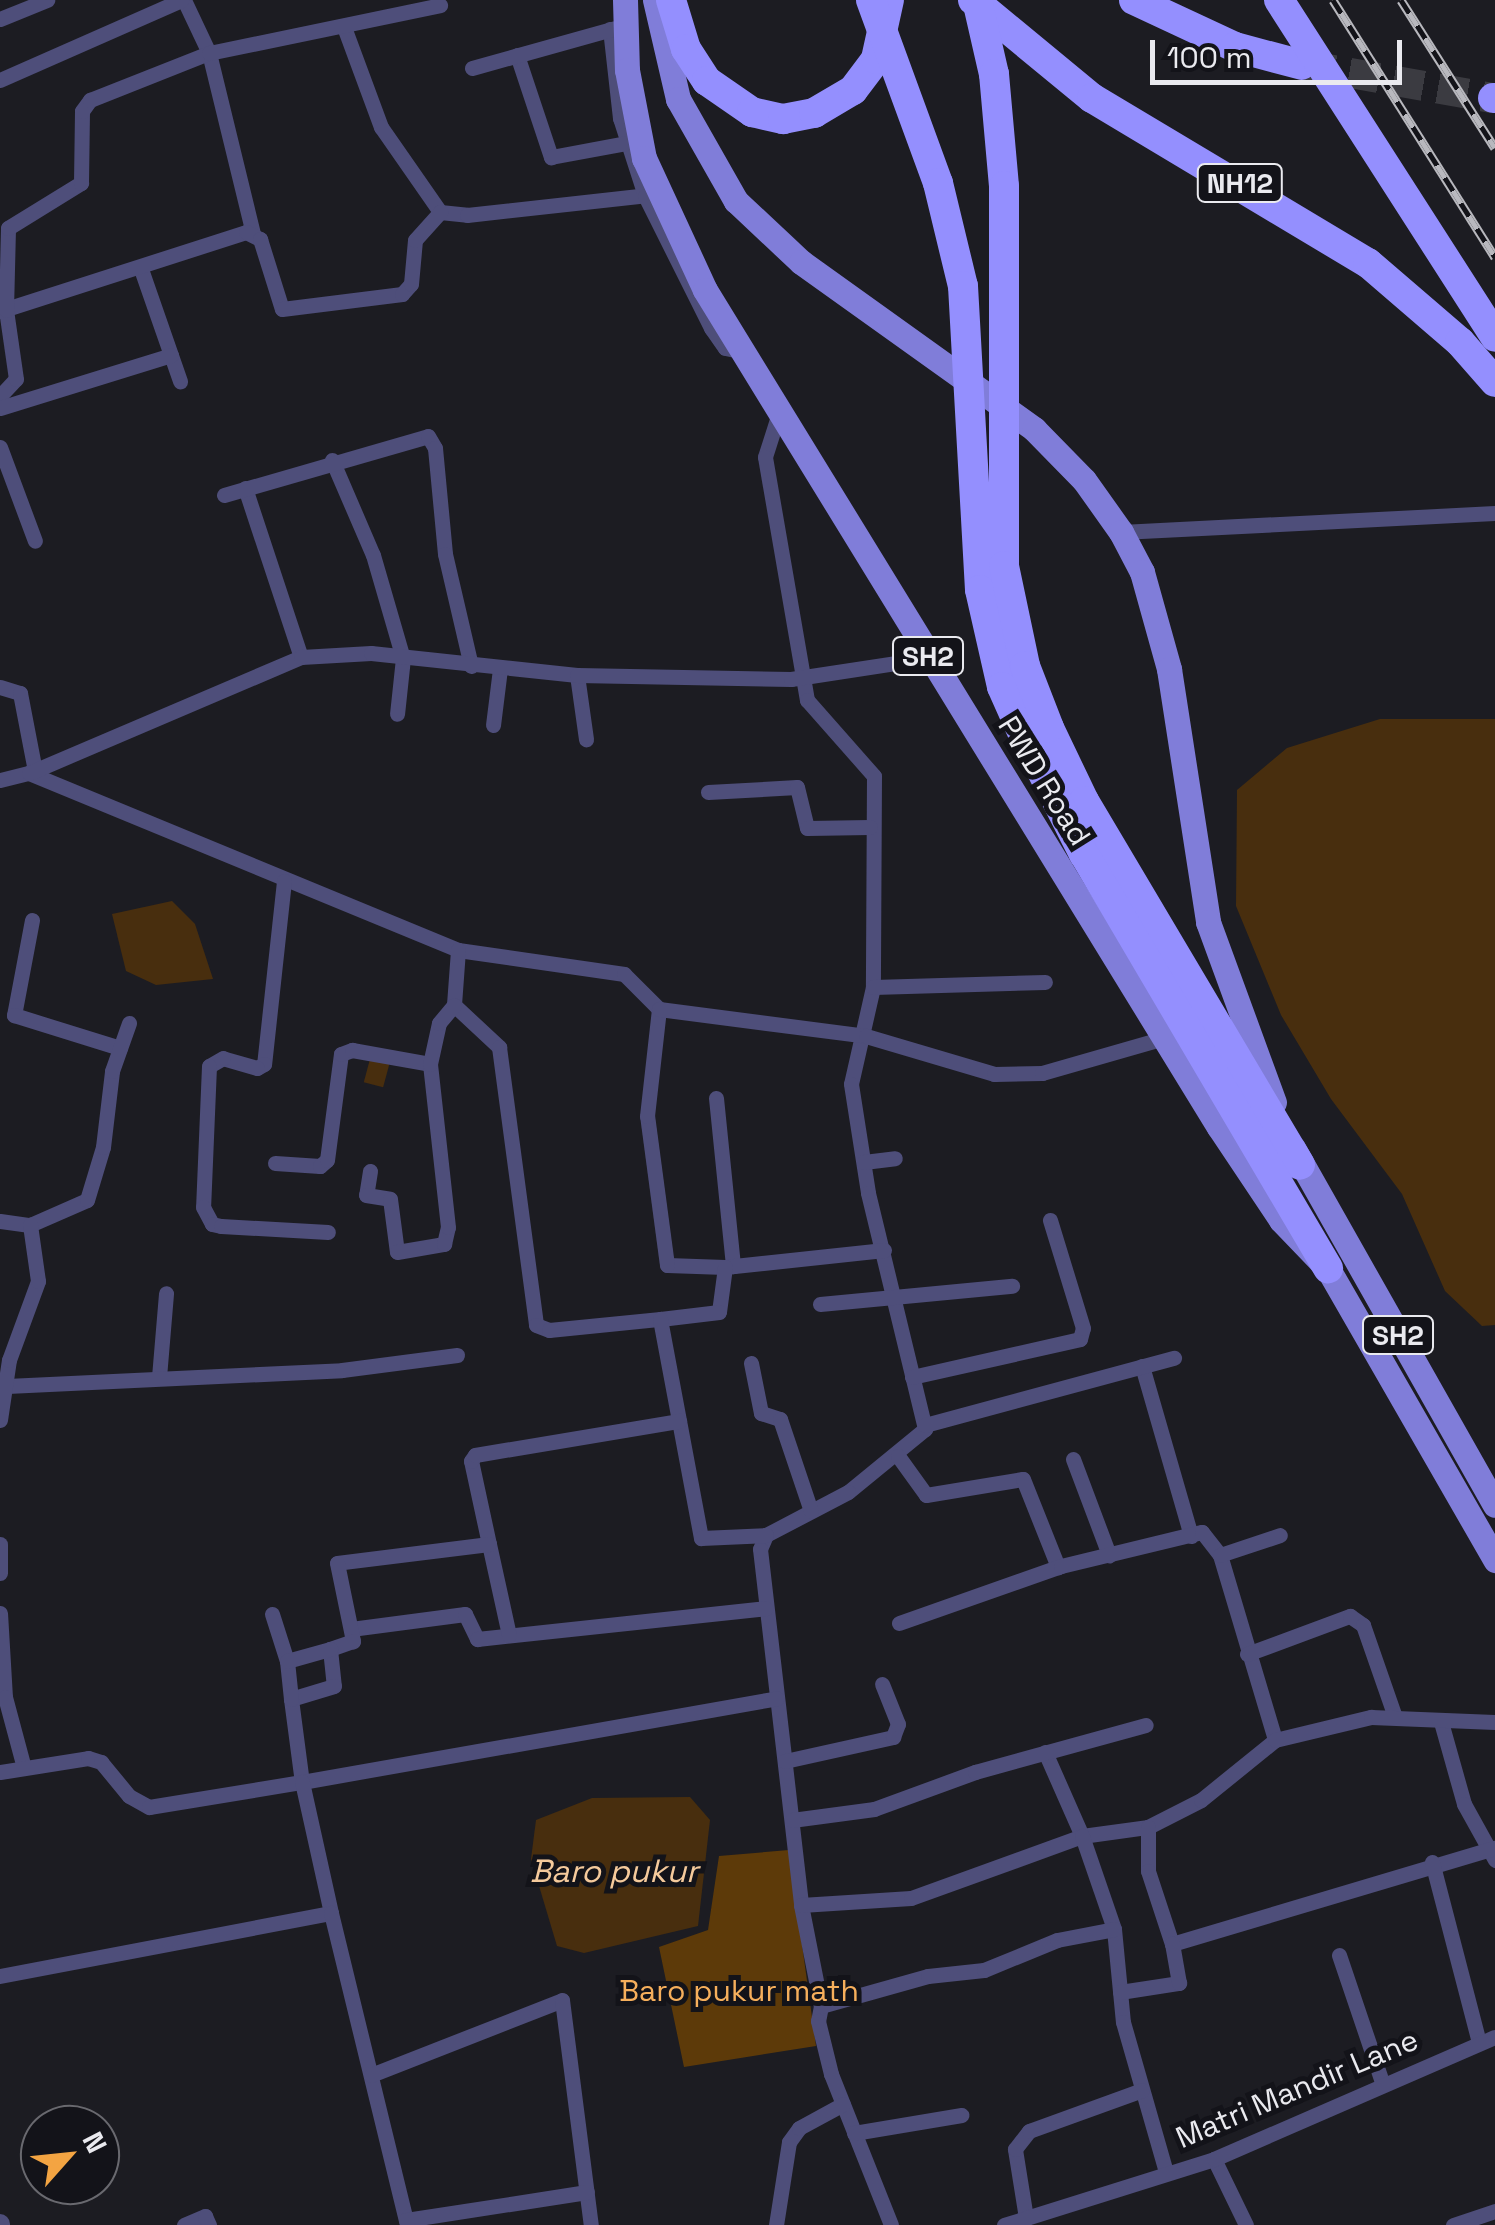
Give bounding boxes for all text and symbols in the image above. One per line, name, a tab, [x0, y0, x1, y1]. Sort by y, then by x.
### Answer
scale bar	[1155, 20, 1408, 82]
text: 100 m	[1167, 38, 1252, 77]
road number: NH12	[1195, 160, 1285, 206]
road number: SH2	[890, 633, 966, 679]
street label: PWD Road	[990, 710, 1098, 852]
road number: SH2	[1360, 1312, 1436, 1358]
water label: Baro pukur	[530, 1852, 698, 1890]
park label: Baro pukur math	[619, 1973, 859, 2009]
street label: Matri Mandir Lane	[1171, 2022, 1423, 2156]
north arrow	[20, 2105, 120, 2205]
text: N	[75, 2126, 115, 2159]

